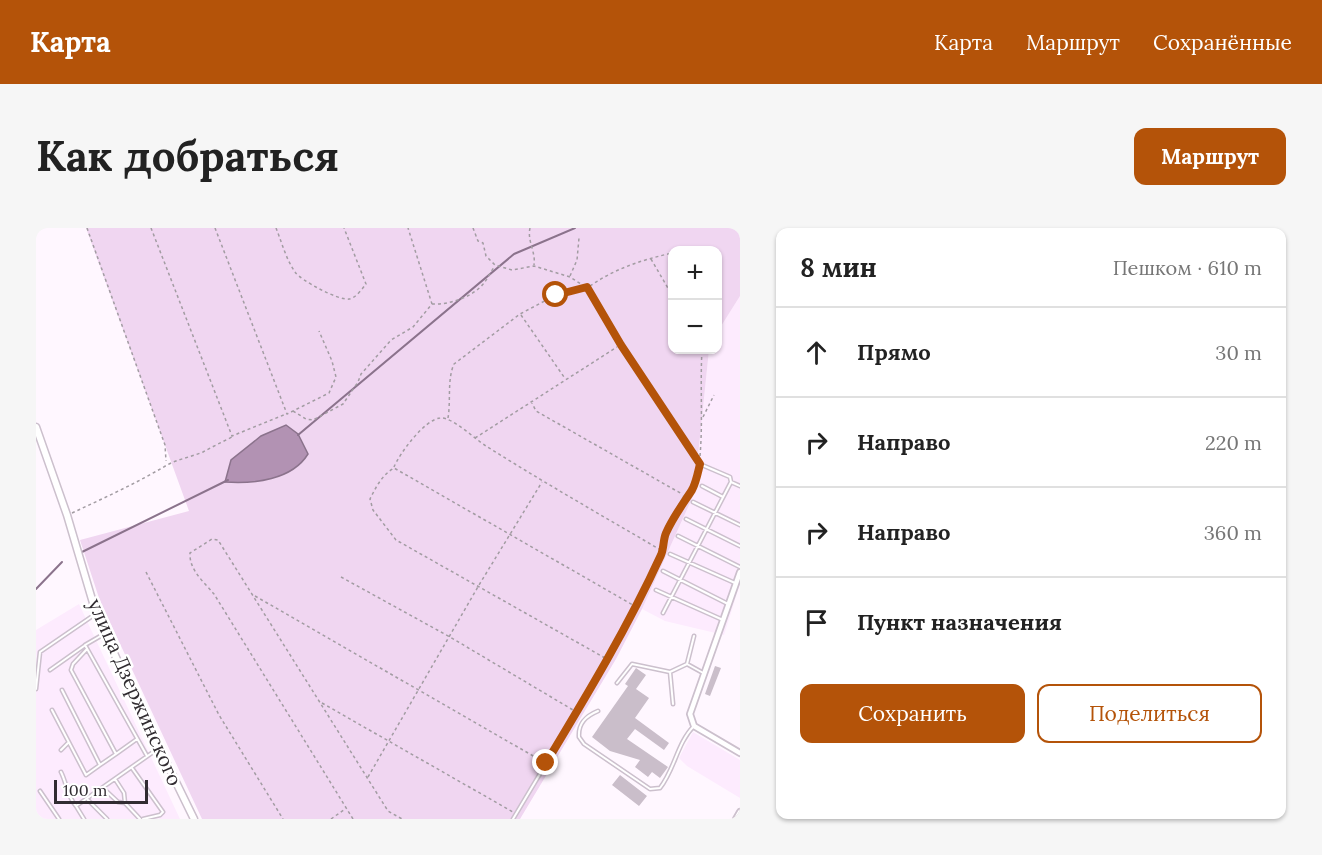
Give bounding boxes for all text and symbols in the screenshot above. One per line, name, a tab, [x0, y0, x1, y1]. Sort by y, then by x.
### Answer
text: Карта	[30, 24, 111, 60]
text: Карта	[934, 29, 993, 56]
text: Маршрут	[1026, 29, 1120, 56]
text: Сохранённые	[1153, 29, 1292, 56]
button: Маршрут	[1134, 128, 1286, 185]
text: Как добраться	[36, 129, 339, 183]
map controls	[668, 246, 722, 354]
button: +	[668, 246, 722, 300]
text: 8 мин	[800, 251, 877, 284]
text: Пешком · 610 m	[1113, 255, 1262, 280]
route start	[542, 281, 568, 307]
button: −	[668, 300, 722, 354]
icon: ahead	[800, 336, 833, 369]
text: Прямо	[857, 338, 931, 366]
text: 30 m	[1215, 340, 1262, 365]
icon: right	[800, 426, 833, 459]
text: Направо	[857, 428, 951, 456]
text: 220 m	[1205, 430, 1262, 455]
icon: right	[800, 516, 833, 549]
text: Направо	[857, 518, 951, 546]
text: 360 m	[1204, 520, 1262, 545]
street label: улица Дзержинского	[83, 594, 188, 789]
icon: arrive	[800, 606, 833, 639]
text: Пункт назначения	[857, 608, 1062, 636]
button: Сохранить	[800, 684, 1025, 743]
button: Поделиться	[1037, 684, 1262, 743]
route end	[532, 749, 558, 775]
scale bar	[54, 777, 148, 804]
text: 100 m	[63, 780, 107, 800]

